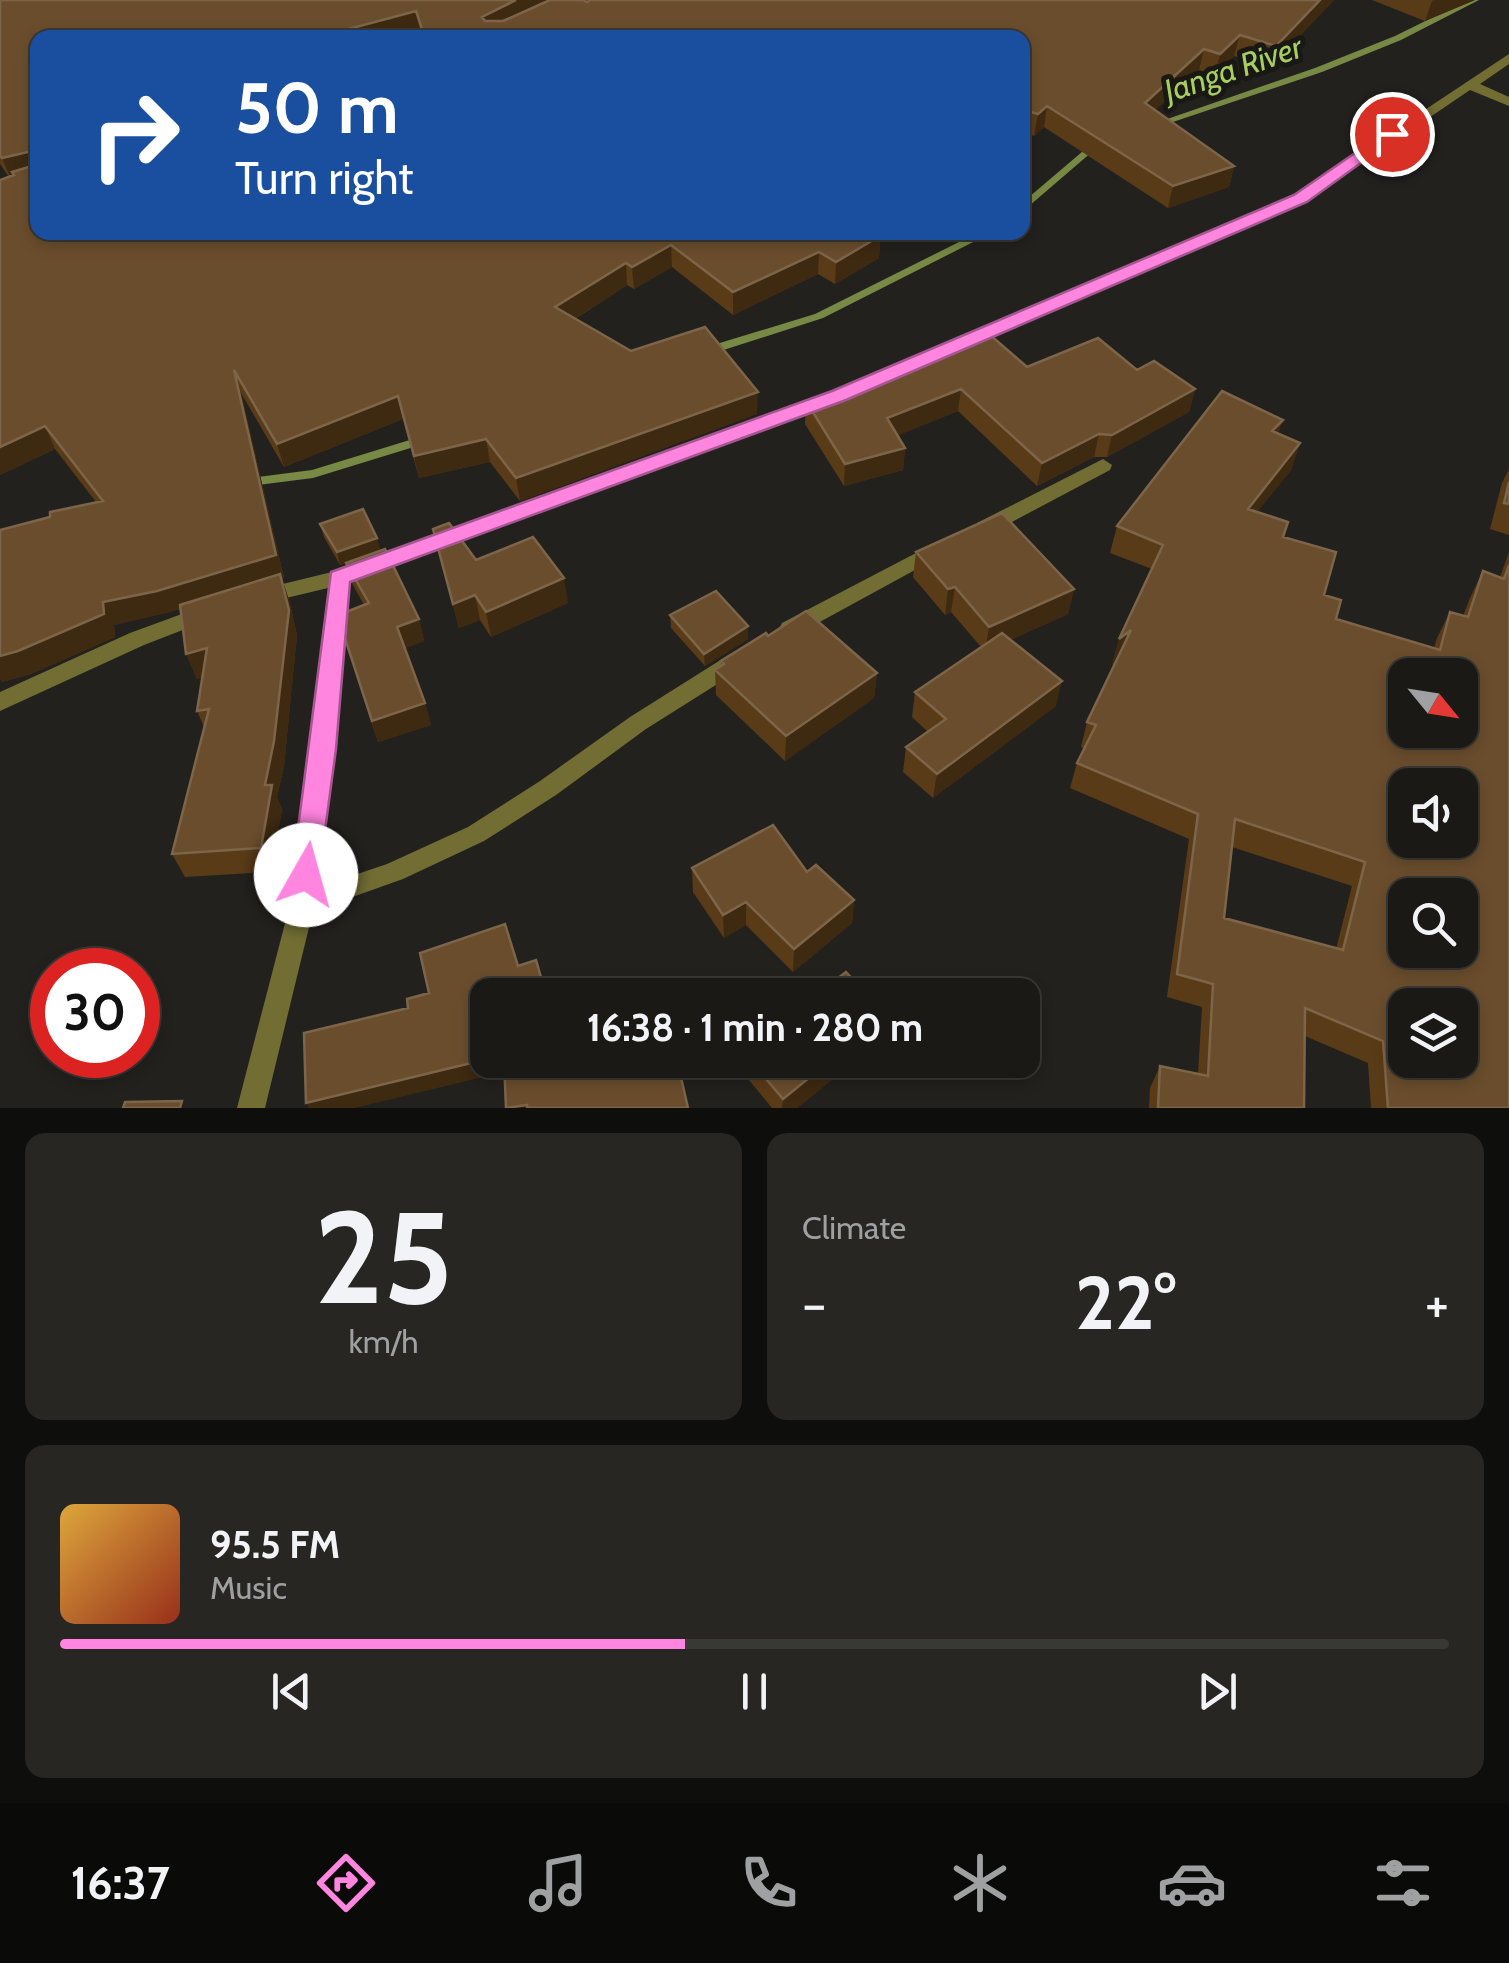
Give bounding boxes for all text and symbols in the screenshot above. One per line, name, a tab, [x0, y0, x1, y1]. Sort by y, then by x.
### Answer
water label: Janga River	[1156, 26, 1308, 111]
text: 50 m	[235, 65, 399, 151]
icon: right	[70, 70, 200, 200]
pin	[1350, 92, 1435, 177]
icon: arrive	[1365, 107, 1420, 162]
text: Turn right	[235, 151, 414, 205]
north arrow	[1388, 658, 1478, 748]
map controls	[1388, 658, 1478, 1078]
button: sound	[1388, 768, 1478, 858]
position arrow	[254, 823, 358, 927]
button: search	[1388, 878, 1478, 968]
speed limit sign: 30	[30, 948, 160, 1078]
button: layers	[1388, 988, 1478, 1078]
text: 16:38 · 1 min · 280 m	[587, 1004, 923, 1051]
text: 25	[314, 1178, 453, 1336]
text: Climate	[802, 1208, 906, 1247]
text: 22°	[1075, 1257, 1176, 1348]
text: −	[802, 1270, 826, 1337]
text: +	[1425, 1270, 1449, 1337]
text: km/h	[348, 1322, 419, 1361]
text: 95.5 FM	[210, 1521, 340, 1568]
text: Music	[210, 1568, 287, 1607]
icon: previous	[264, 1664, 319, 1719]
icon: pause	[727, 1664, 782, 1719]
icon: next	[1190, 1664, 1245, 1719]
icon: directions	[311, 1848, 381, 1918]
icon: music	[523, 1848, 593, 1918]
icon: phone	[734, 1848, 804, 1918]
icon: climate	[945, 1848, 1015, 1918]
icon: car	[1157, 1848, 1227, 1918]
icon: filters	[1368, 1848, 1438, 1918]
text: 16:37	[71, 1856, 170, 1910]

